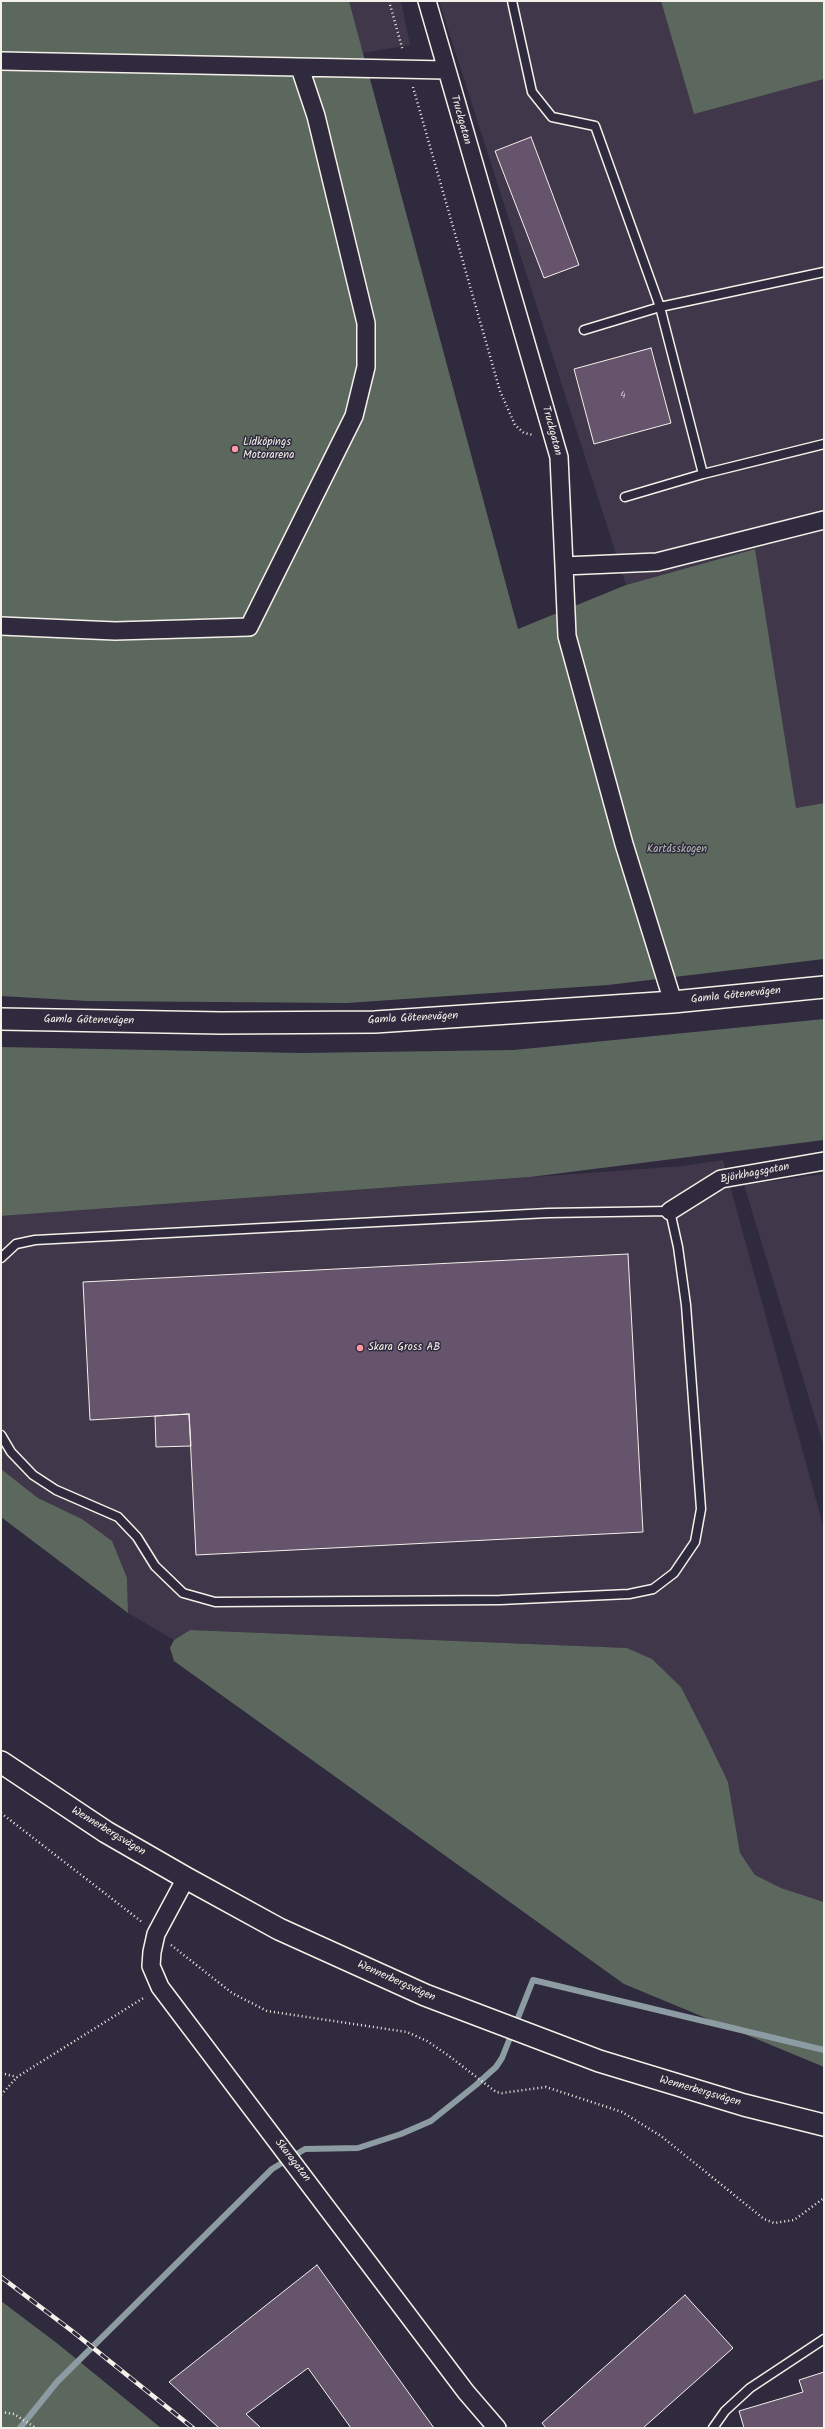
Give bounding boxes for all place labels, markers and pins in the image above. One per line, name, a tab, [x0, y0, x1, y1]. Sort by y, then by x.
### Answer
place label: Lidköpings Motorarena	[243, 436, 294, 462]
marker: Lidköpings Motorarena	[230, 444, 240, 454]
place label: Skara Gross AB	[368, 1341, 440, 1355]
marker: Skara Gross AB	[355, 1343, 365, 1353]

